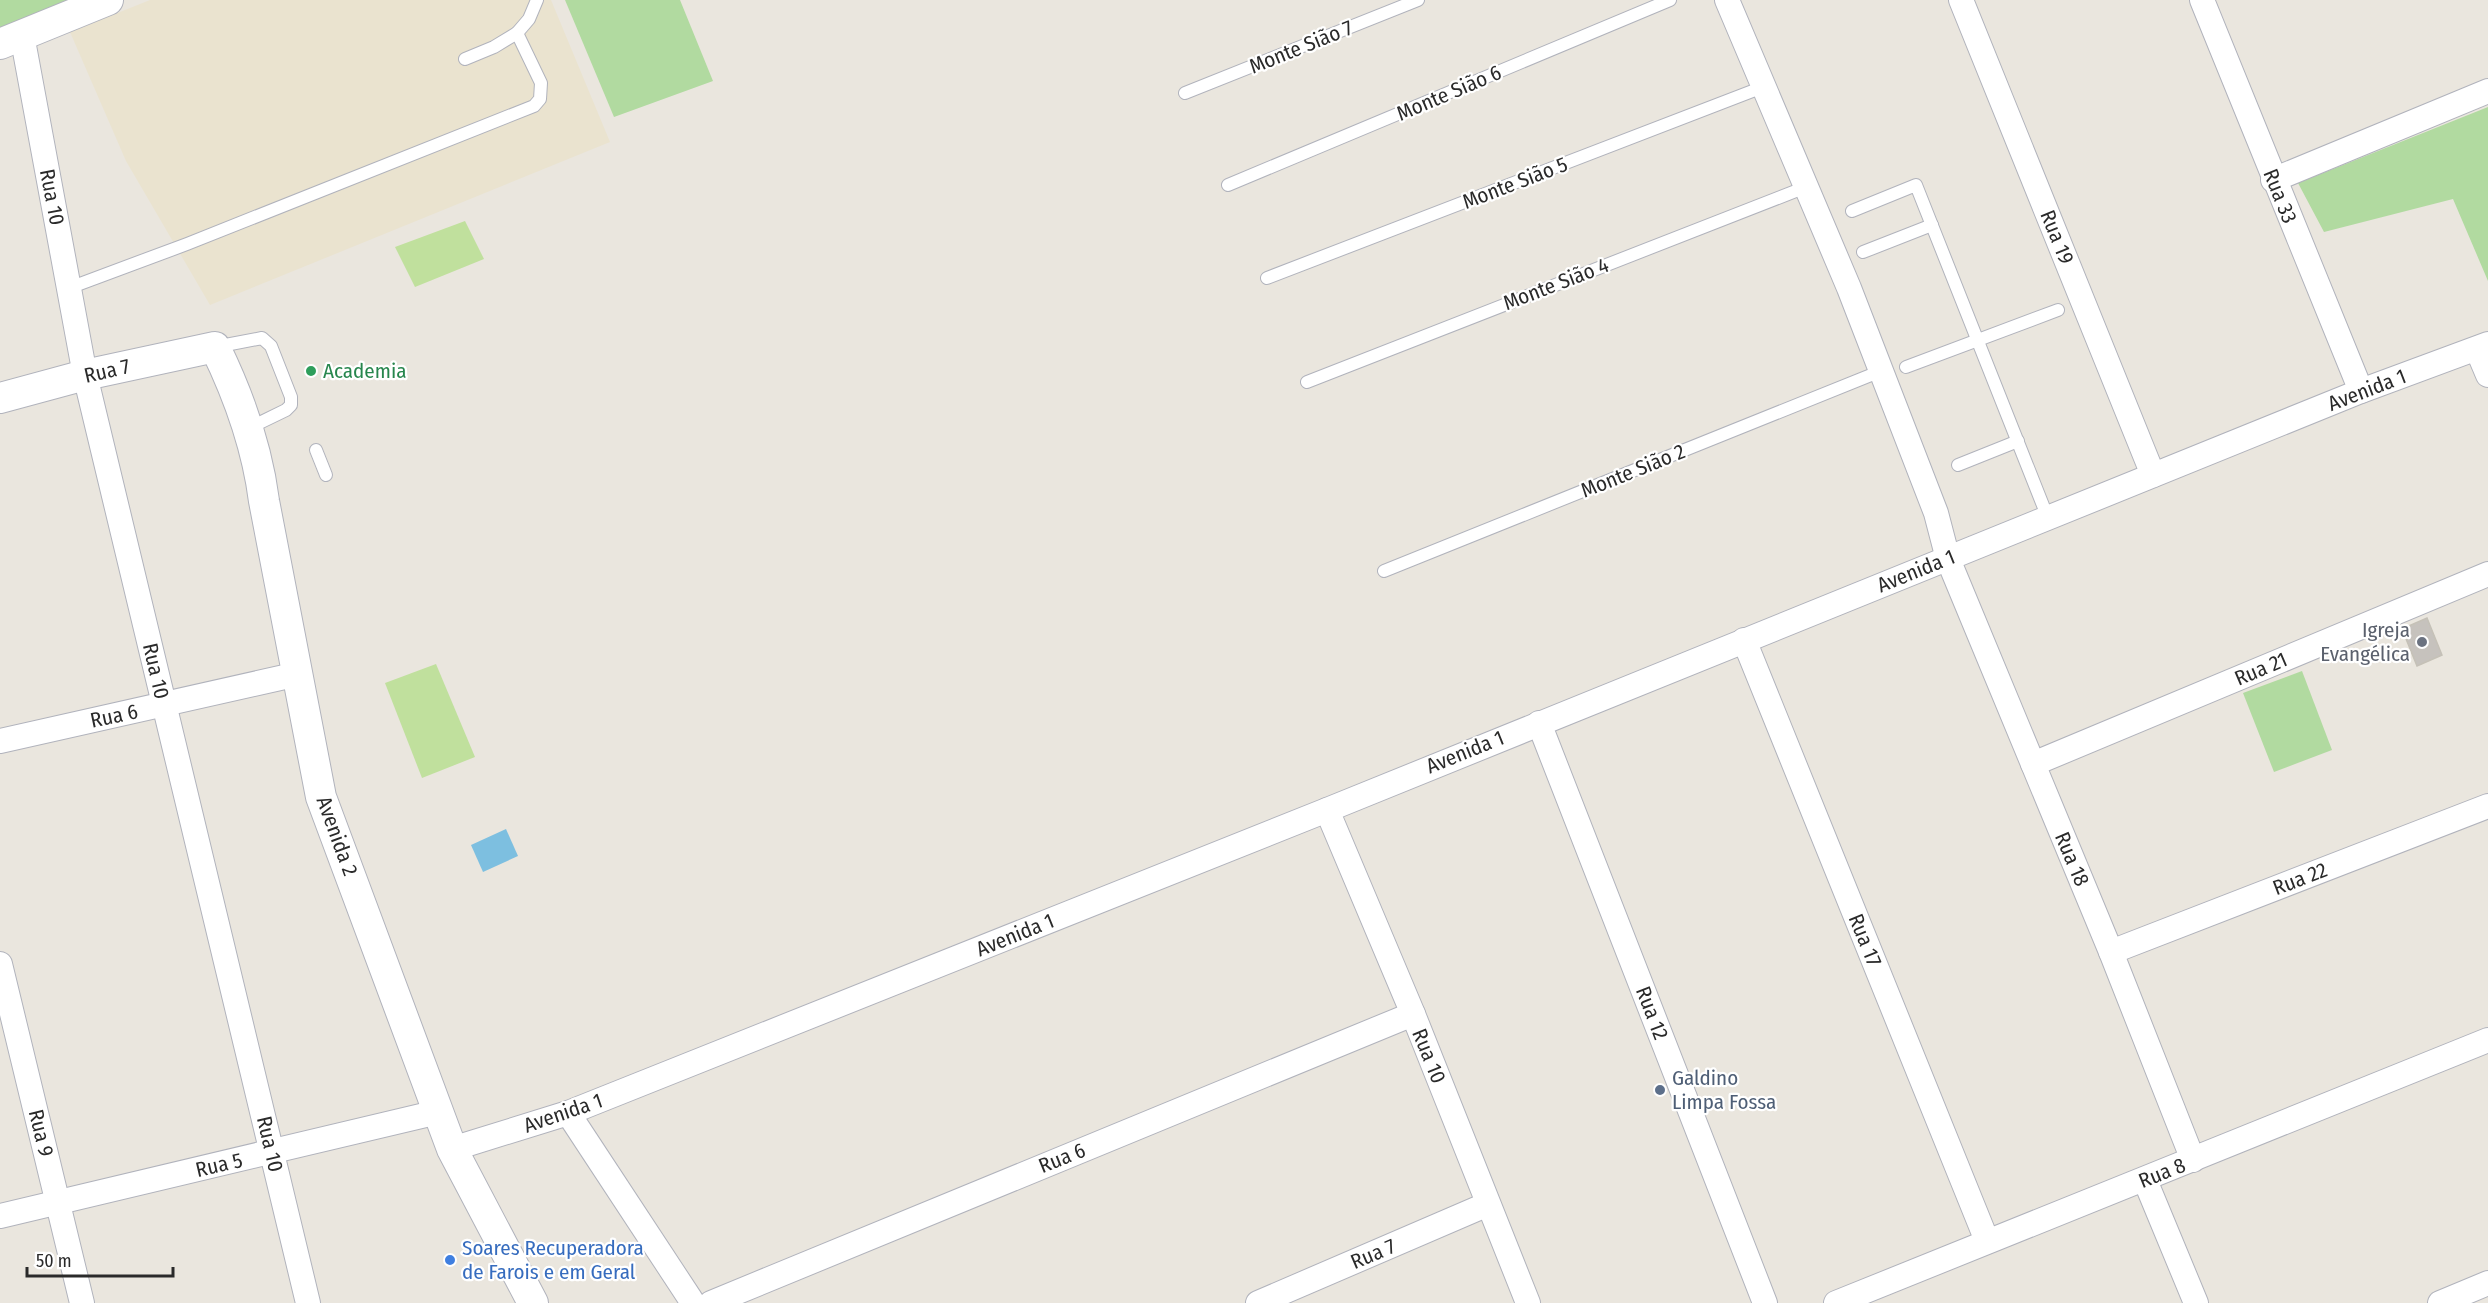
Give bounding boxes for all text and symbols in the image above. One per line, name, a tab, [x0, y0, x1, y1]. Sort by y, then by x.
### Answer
street label: Monte Sião 7	[1245, 14, 1357, 80]
street label: Monte Sião 6	[1393, 59, 1505, 127]
street label: Monte Sião 5	[1459, 151, 1571, 215]
street label: Rua 33	[2257, 165, 2303, 227]
street label: Rua 10	[34, 167, 70, 227]
street label: Rua 19	[2034, 206, 2080, 268]
street label: Monte Sião 4	[1499, 252, 1613, 316]
street label: Rua 7	[82, 353, 132, 389]
place label: Academia	[323, 358, 406, 384]
street label: Avenida 1	[2324, 363, 2410, 417]
marker: Academia	[304, 364, 318, 378]
street label: Monte Sião 2	[1577, 438, 1689, 504]
street label: Avenida 1	[1873, 544, 1959, 598]
place label: Igreja Evangélica	[2320, 617, 2410, 667]
marker: Igreja Evangélica	[2415, 635, 2429, 649]
street label: Rua 10	[137, 640, 175, 702]
street label: Rua 21	[2231, 646, 2291, 692]
street label: Rua 6	[88, 698, 140, 734]
street label: Avenida 1	[1422, 725, 1508, 779]
street label: Avenida 2	[311, 793, 363, 879]
street label: Rua 18	[2049, 828, 2095, 890]
street label: Rua 22	[2269, 857, 2331, 901]
street label: Avenida 1	[972, 908, 1058, 962]
street label: Rua 17	[1843, 910, 1887, 970]
street label: Rua 12	[1630, 983, 1674, 1043]
street label: Rua 10	[1406, 1025, 1452, 1087]
place label: Galdino Limpa Fossa	[1672, 1065, 1776, 1115]
marker: Galdino Limpa Fossa	[1653, 1083, 1667, 1097]
street label: Avenida 1	[520, 1087, 606, 1139]
street label: Rua 9	[23, 1107, 59, 1159]
street label: Rua 10	[251, 1113, 289, 1175]
street label: Rua 6	[1035, 1137, 1089, 1179]
street label: Rua 5	[193, 1147, 245, 1183]
street label: Rua 8	[2135, 1152, 2189, 1194]
street label: Rua 7	[1347, 1233, 1399, 1275]
place label: Soares Recuperadora de Farois e em Geral	[462, 1235, 644, 1285]
scale bar	[27, 1240, 172, 1278]
text: 50 m	[36, 1250, 72, 1272]
marker: Soares Recuperadora de Farois e em Geral	[443, 1253, 457, 1267]

